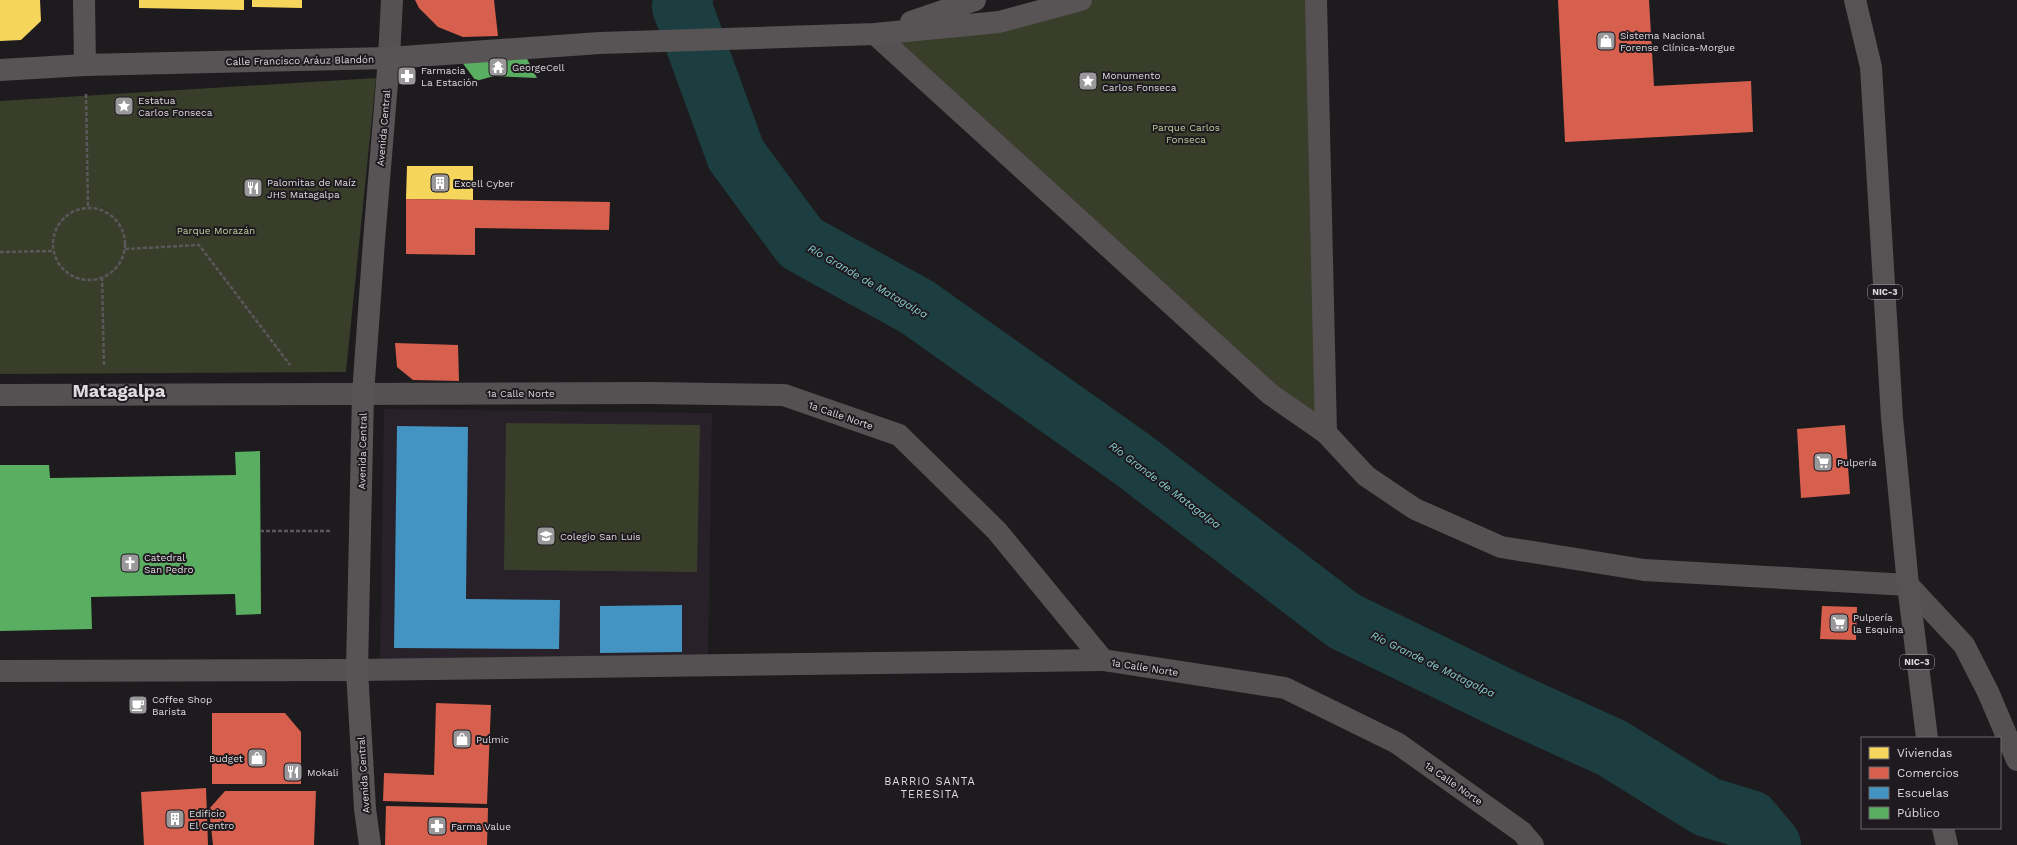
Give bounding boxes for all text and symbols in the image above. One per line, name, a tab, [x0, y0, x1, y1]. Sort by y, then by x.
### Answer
shop icon: Sistema Nacional Forense Clínica-Morgue	[1595, 30, 1617, 52]
place label: Sistema Nacional Forense Clínica-Morgue	[1620, 30, 1735, 53]
street label: Calle Francisco Aráuz Blandón	[226, 54, 374, 67]
temple icon: GeorgeCell	[487, 56, 509, 78]
place label: GeorgeCell	[512, 62, 565, 73]
pharmacy icon: Farmacia La Estación	[396, 65, 418, 87]
place label: Farmacia La Estación	[421, 65, 478, 88]
place icon: Monumento Carlos Fonseca	[1077, 70, 1099, 92]
place label: Monumento Carlos Fonseca	[1102, 70, 1177, 93]
street label: Avenida Central	[375, 89, 392, 167]
place icon: Estatua Carlos Fonseca	[113, 95, 135, 117]
place label: Estatua Carlos Fonseca	[138, 95, 213, 118]
park label: Parque Carlos Fonseca	[1152, 122, 1220, 145]
building icon: Excell Cyber	[429, 172, 451, 194]
restaurant icon: Palomitas de Maíz JHS Matagalpa	[242, 177, 264, 199]
place label: Palomitas de Maíz JHS Matagalpa	[267, 177, 356, 200]
place label: Excell Cyber	[454, 178, 514, 189]
park label: Parque Morazán	[177, 225, 255, 236]
water label: Río Grande de Matagalpa	[806, 242, 930, 321]
road number: NIC-3	[1868, 285, 1902, 299]
district label: Matagalpa	[73, 380, 166, 401]
street label: 1a Calle Norte	[487, 388, 555, 399]
street label: 1a Calle Norte	[807, 399, 875, 432]
street label: Avenida Central	[356, 413, 369, 490]
water label: Río Grande de Matagalpa	[1106, 439, 1223, 532]
supermarket icon: Pulpería	[1812, 451, 1834, 473]
place label: Pulpería	[1837, 457, 1877, 468]
school or university icon: Colegio San Luis	[535, 525, 557, 547]
place label: Colegio San Luis	[560, 531, 641, 542]
church icon: Catedral San Pedro	[119, 552, 141, 574]
place label: Catedral San Pedro	[144, 552, 194, 575]
supermarket icon: Pulpería la Esquina	[1828, 612, 1850, 634]
place label: Pulpería la Esquina	[1853, 612, 1904, 635]
water label: Río Grande de Matagalpa	[1369, 629, 1497, 700]
road number: NIC-3	[1900, 655, 1934, 669]
street label: 1a Calle Norte	[1111, 657, 1179, 678]
cafe icon: Coffee Shop Barista	[127, 694, 149, 716]
place label: Coffee Shop Barista	[152, 694, 212, 717]
shop icon: Pulmic	[451, 728, 473, 750]
place label: Pulmic	[476, 734, 510, 745]
street label: Avenida Central	[355, 736, 372, 814]
legend	[1861, 737, 2001, 829]
text: Viviendas	[1897, 746, 1952, 760]
shop icon: Budget	[246, 747, 268, 769]
place label: Budget	[209, 753, 244, 764]
street label: 1a Calle Norte	[1423, 760, 1485, 807]
restaurant icon: Mokali	[282, 761, 304, 783]
text: Comercios	[1897, 766, 1959, 780]
place label: Mokali	[307, 767, 338, 778]
district label: BARRIO SANTA TERESITA	[884, 775, 976, 801]
text: Escuelas	[1897, 786, 1949, 800]
text: Público	[1897, 806, 1940, 820]
building icon: Edificio El Centro	[164, 808, 186, 830]
place label: Edificio El Centro	[189, 808, 234, 831]
pharmacy icon: Farma Value	[426, 815, 448, 837]
place label: Farma Value	[451, 821, 511, 832]

